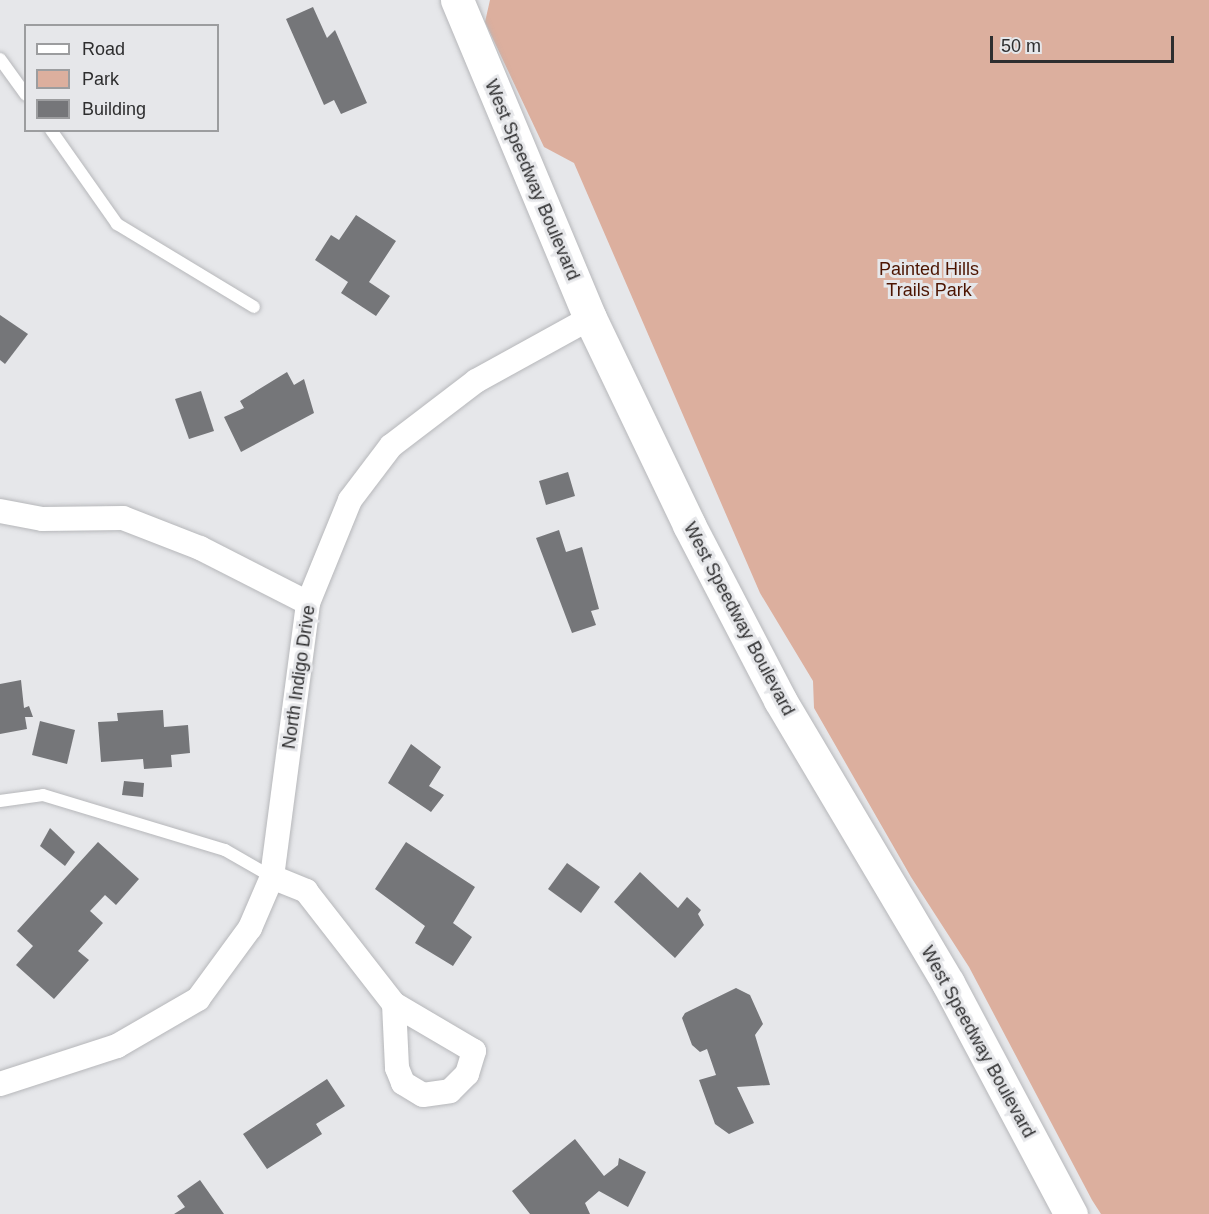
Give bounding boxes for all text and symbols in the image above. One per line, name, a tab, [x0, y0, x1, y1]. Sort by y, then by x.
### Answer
legend	[24, 24, 219, 132]
scale bar	[993, 24, 1178, 62]
text: 50 m	[1001, 36, 1041, 56]
text: Road	[82, 39, 125, 59]
text: Park	[82, 69, 119, 89]
street label: West Speedway Boulevard	[480, 76, 584, 284]
text: Building	[82, 99, 146, 119]
park label: Painted Hills Trails Park	[879, 259, 979, 302]
street label: West Speedway Boulevard	[679, 519, 799, 719]
street label: North Indigo Drive	[278, 604, 320, 750]
street label: West Speedway Boulevard	[916, 942, 1040, 1142]

